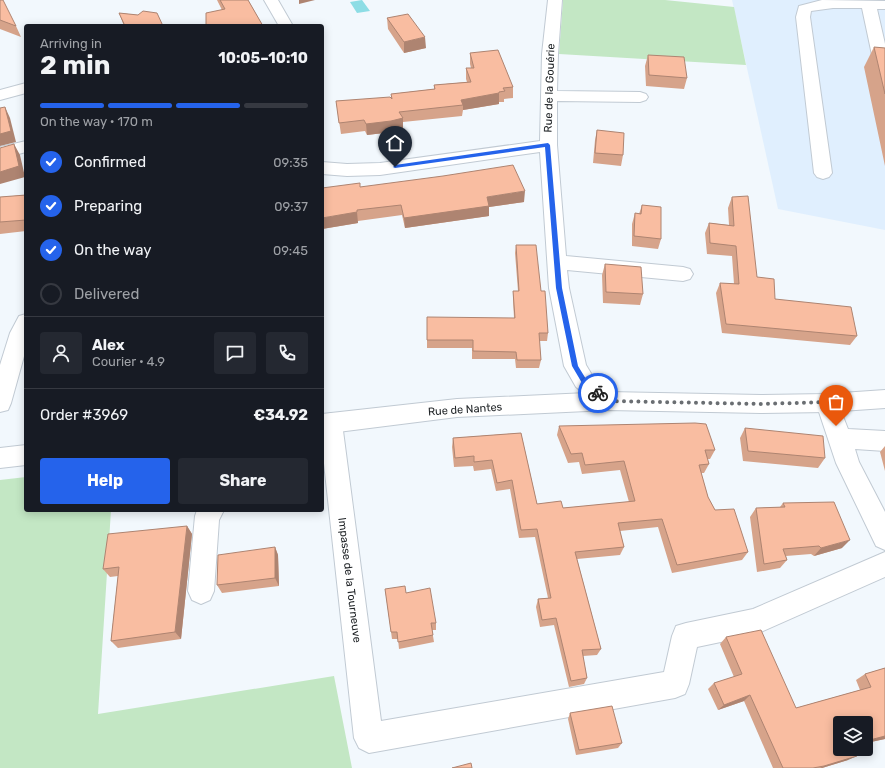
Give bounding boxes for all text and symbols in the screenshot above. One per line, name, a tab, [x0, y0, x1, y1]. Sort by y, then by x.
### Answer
text: Arriving in	[40, 36, 102, 51]
street label: Rue de la Gouérie	[541, 43, 558, 133]
text: 10:05–10:10	[218, 49, 308, 67]
text: 2 min	[40, 50, 110, 81]
text: On the way · 170 m	[40, 114, 153, 129]
pin	[378, 126, 412, 167]
icon: home	[384, 132, 406, 154]
icon: check	[40, 151, 62, 173]
text: Confirmed	[74, 153, 146, 171]
text: 09:35	[273, 155, 308, 170]
icon: check	[40, 195, 62, 217]
text: Preparing	[74, 197, 142, 215]
text: 09:37	[274, 199, 308, 214]
icon: check	[40, 239, 62, 261]
text: On the way	[74, 241, 152, 259]
text: 09:45	[273, 243, 308, 258]
text: Delivered	[74, 285, 139, 303]
button: person	[40, 332, 82, 374]
button: chat	[214, 332, 256, 374]
button: phone	[266, 332, 308, 374]
text: Alex	[92, 336, 125, 354]
text: Courier · 4.9	[92, 354, 165, 369]
courier	[578, 373, 618, 413]
icon: bike	[587, 382, 609, 404]
pin	[819, 385, 853, 426]
icon: bag	[825, 391, 847, 413]
street label: Rue de Nantes	[427, 400, 503, 419]
text: Order #3969	[40, 406, 128, 424]
text: €34.92	[253, 406, 308, 424]
button: Help	[40, 458, 170, 504]
button: Share	[178, 458, 308, 504]
street label: Impasse de la Tourneuve	[335, 517, 364, 643]
map controls	[833, 716, 873, 756]
button: layers	[833, 716, 873, 756]

